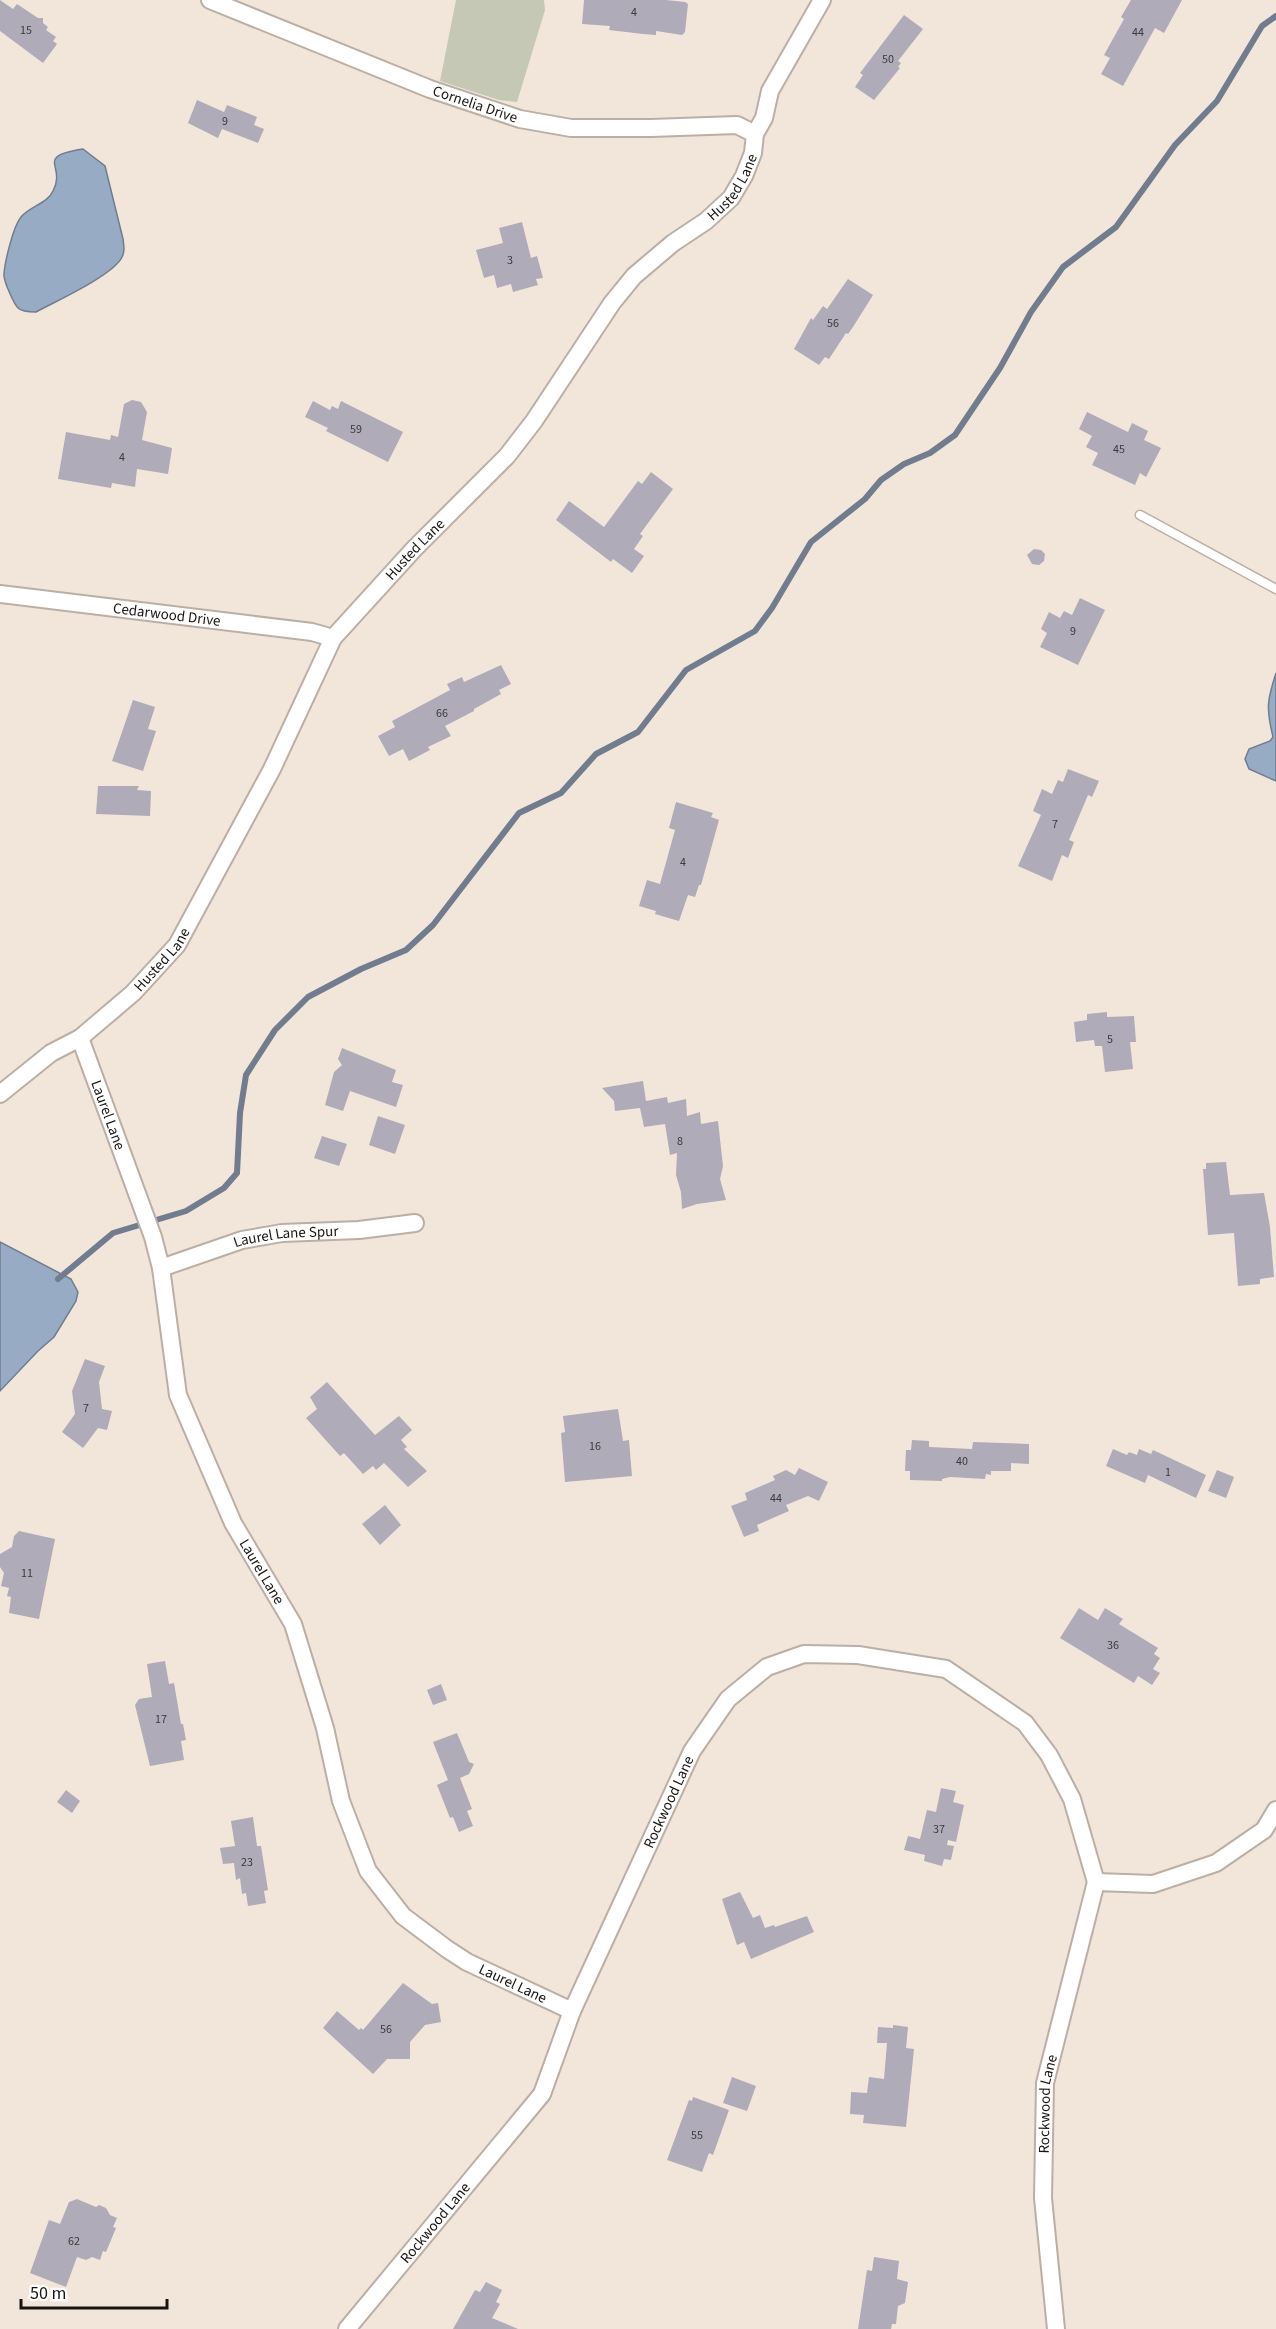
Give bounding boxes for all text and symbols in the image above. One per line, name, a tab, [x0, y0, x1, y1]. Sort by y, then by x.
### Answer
house number: 4	[631, 4, 637, 21]
house number: 15	[20, 22, 32, 39]
house number: 44	[1132, 24, 1144, 41]
house number: 50	[882, 51, 894, 68]
street label: Cornelia Drive	[430, 81, 520, 128]
house number: 9	[222, 113, 228, 130]
street label: Husted Lane	[703, 151, 763, 226]
house number: 3	[507, 252, 513, 269]
house number: 56	[827, 315, 839, 332]
house number: 59	[350, 421, 362, 438]
house number: 45	[1113, 441, 1125, 458]
house number: 4	[119, 449, 125, 466]
street label: Husted Lane	[381, 514, 450, 585]
street label: Cedarwood Drive	[112, 598, 222, 632]
house number: 9	[1070, 623, 1076, 640]
house number: 66	[436, 705, 448, 722]
house number: 7	[1052, 816, 1058, 833]
house number: 4	[680, 854, 686, 871]
street label: Husted Lane	[129, 924, 195, 997]
house number: 5	[1107, 1031, 1113, 1048]
street label: Laurel Lane	[85, 1077, 130, 1153]
house number: 8	[677, 1133, 683, 1150]
street label: Laurel Lane Spur	[231, 1221, 340, 1253]
house number: 7	[83, 1400, 89, 1417]
house number: 16	[589, 1438, 601, 1455]
house number: 40	[956, 1453, 968, 1470]
house number: 1	[1165, 1464, 1171, 1481]
house number: 44	[770, 1490, 782, 1507]
street label: Laurel Lane	[234, 1535, 289, 1609]
house number: 11	[21, 1565, 33, 1582]
house number: 36	[1107, 1637, 1119, 1654]
house number: 17	[155, 1711, 167, 1728]
street label: Rockwood Lane	[639, 1752, 699, 1852]
house number: 37	[933, 1821, 945, 1838]
house number: 23	[241, 1854, 253, 1871]
street label: Laurel Lane	[475, 1959, 550, 2009]
house number: 56	[380, 2021, 392, 2038]
street label: Rockwood Lane	[1034, 2052, 1063, 2154]
house number: 55	[691, 2127, 703, 2144]
street label: Rockwood Lane	[396, 2178, 475, 2268]
house number: 62	[68, 2233, 80, 2250]
scale bar	[21, 2272, 166, 2310]
text: 50 m	[30, 2281, 66, 2306]

